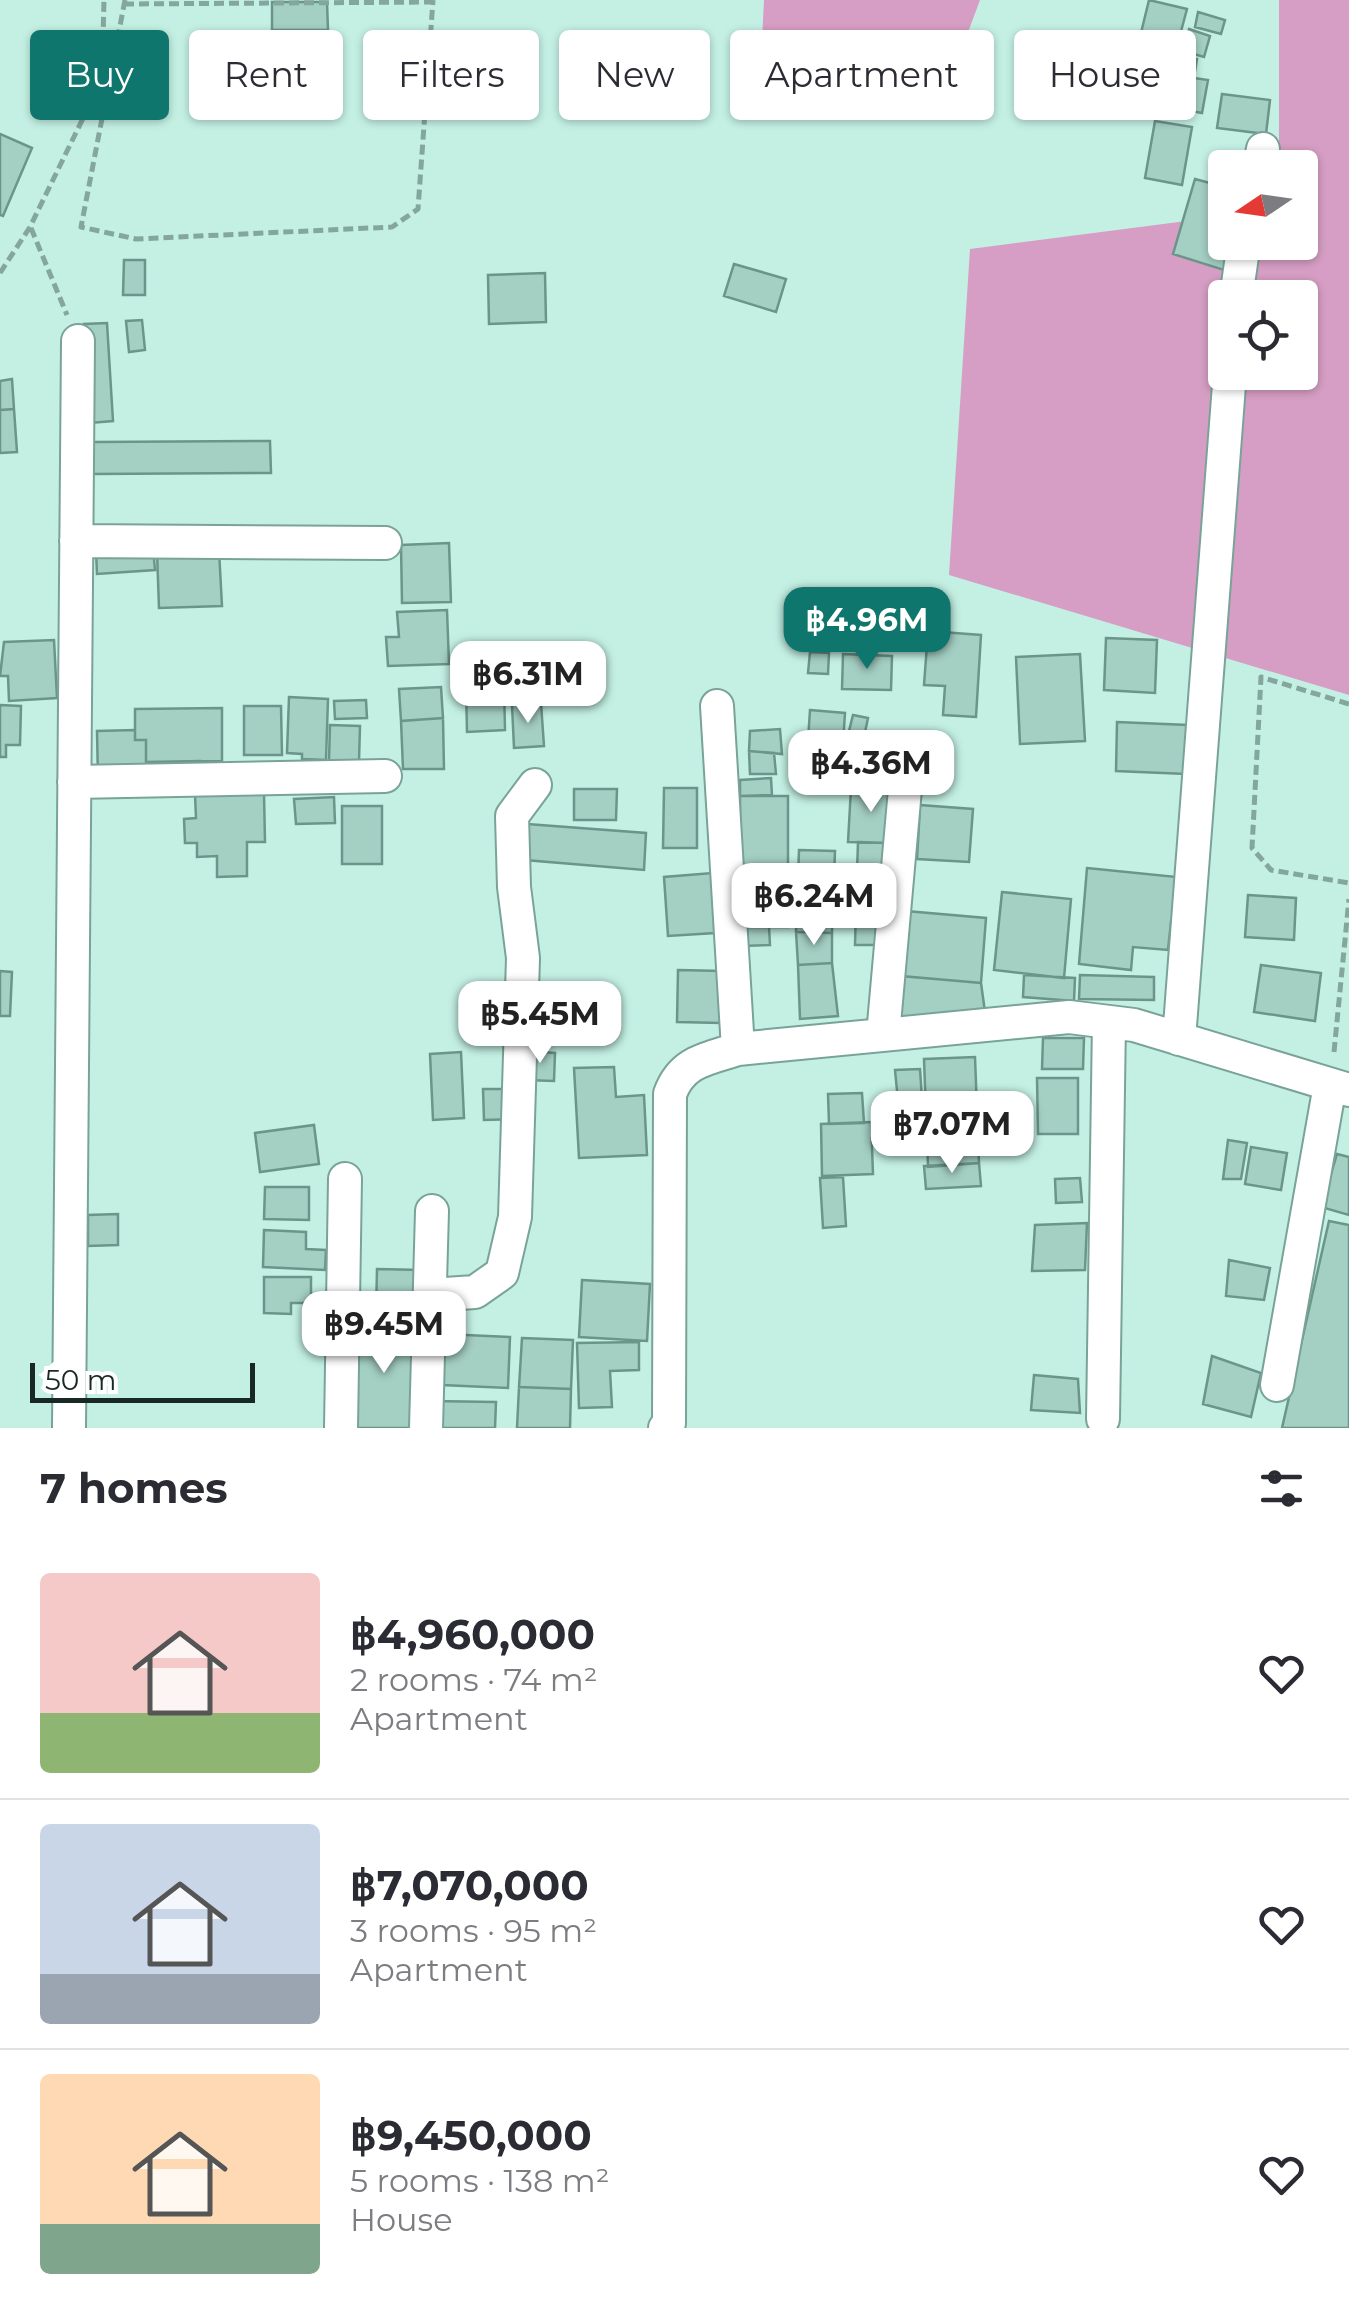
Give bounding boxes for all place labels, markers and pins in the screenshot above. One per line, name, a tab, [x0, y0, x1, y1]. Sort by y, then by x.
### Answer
pin: ฿4.96M	[786, 587, 948, 672]
pin: ฿6.31M	[447, 641, 609, 726]
pin: ฿4.36M	[790, 730, 952, 815]
pin: ฿6.24M	[733, 863, 895, 948]
pin: ฿5.45M	[459, 981, 621, 1066]
pin: ฿7.07M	[871, 1091, 1033, 1176]
pin: ฿9.45M	[303, 1291, 465, 1376]

